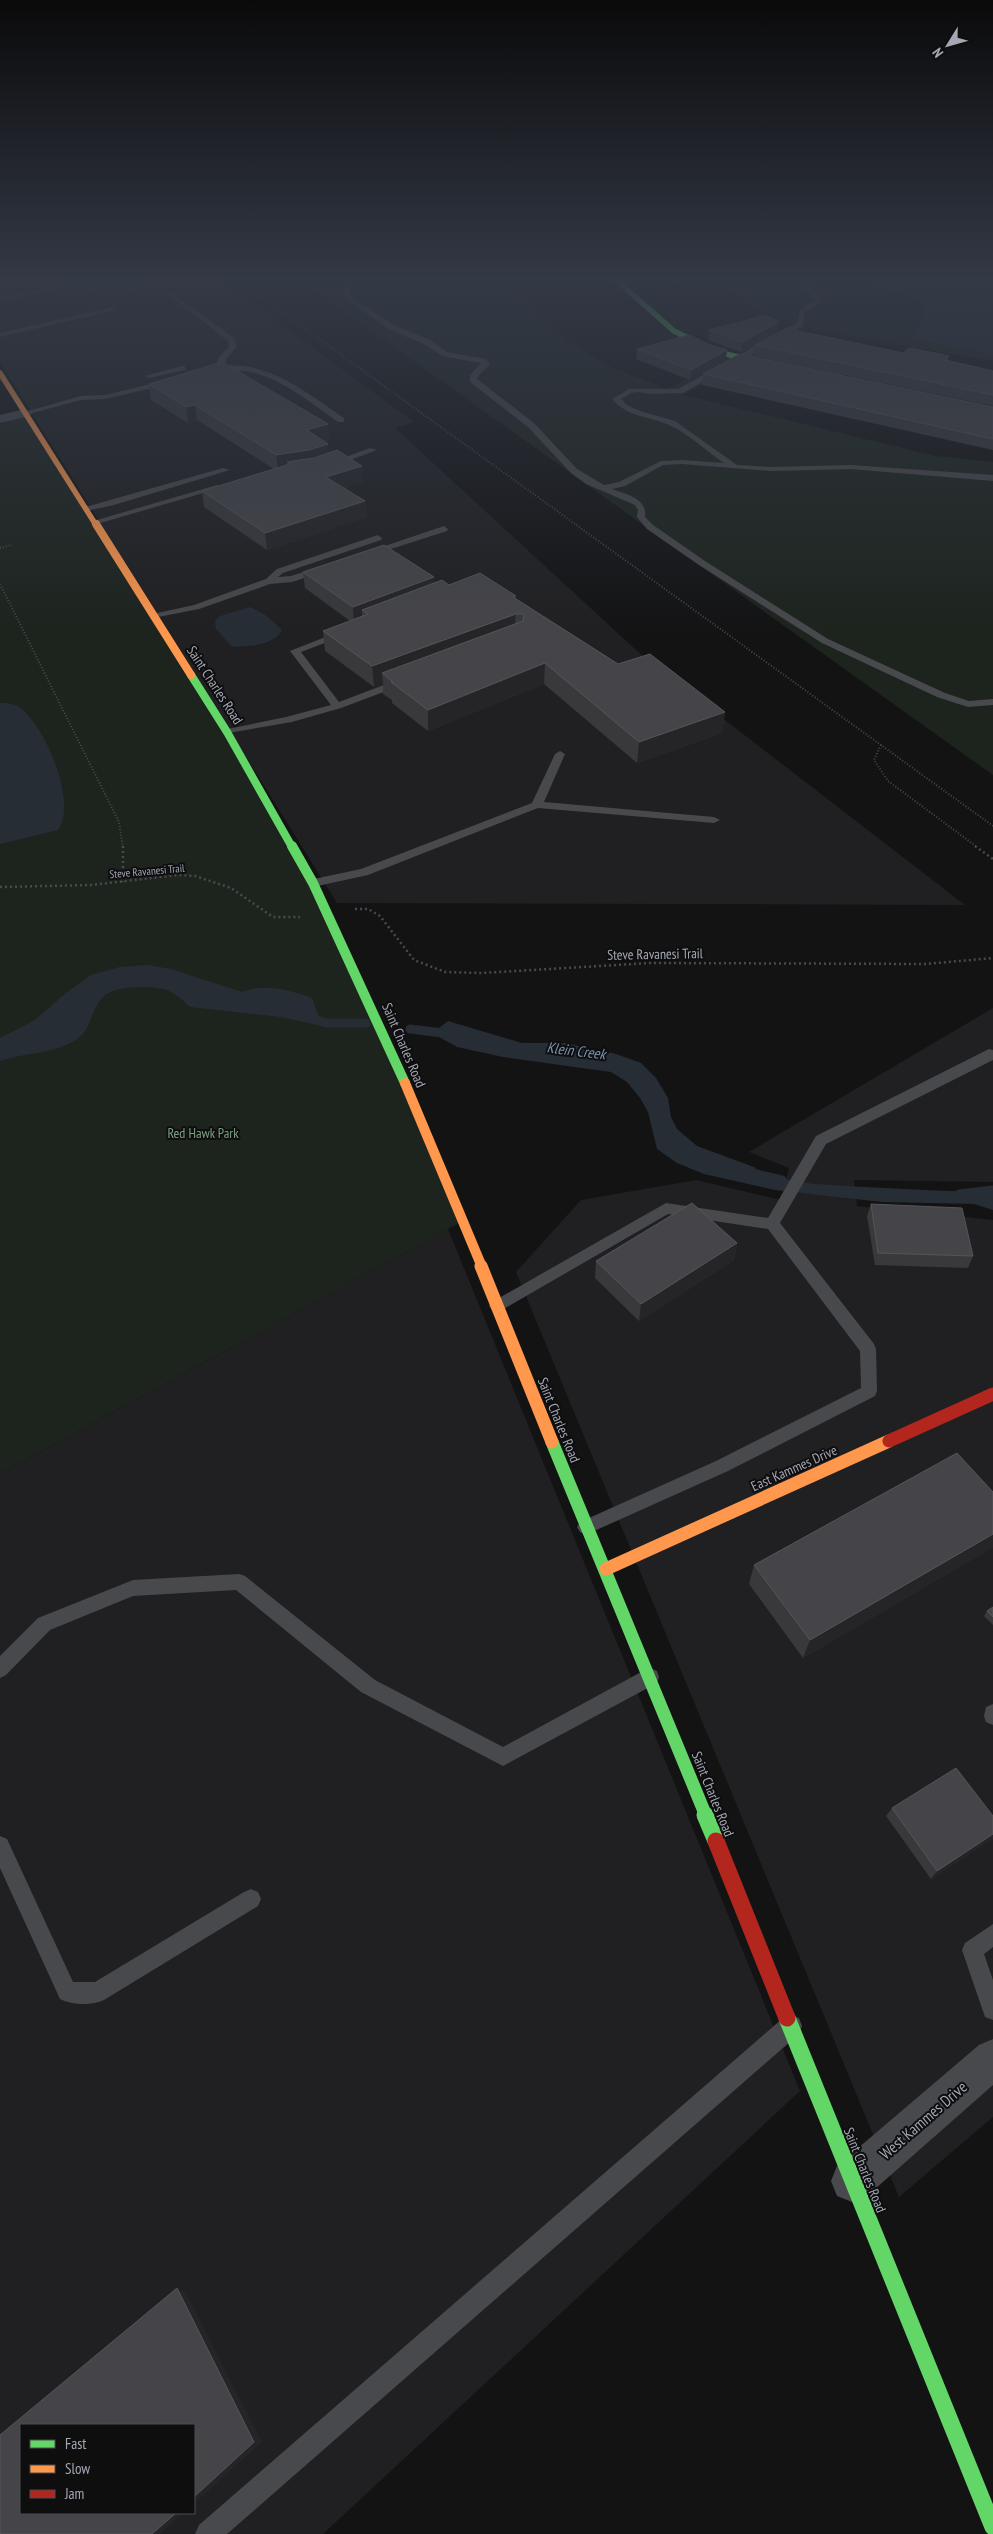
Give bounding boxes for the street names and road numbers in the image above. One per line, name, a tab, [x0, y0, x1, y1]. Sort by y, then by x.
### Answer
street label: Saint Charles Road	[183, 642, 247, 728]
street label: Steve Ravanesi Trail	[109, 861, 186, 881]
street label: Steve Ravanesi Trail	[607, 944, 704, 964]
street label: Saint Charles Road	[378, 1000, 430, 1090]
street label: Saint Charles Road	[534, 1375, 584, 1465]
street label: East Kammes Drive	[748, 1441, 840, 1495]
street label: Saint Charles Road	[688, 1749, 738, 1839]
street label: West Kammes Drive	[875, 2077, 971, 2163]
street label: Saint Charles Road	[840, 2125, 890, 2215]

